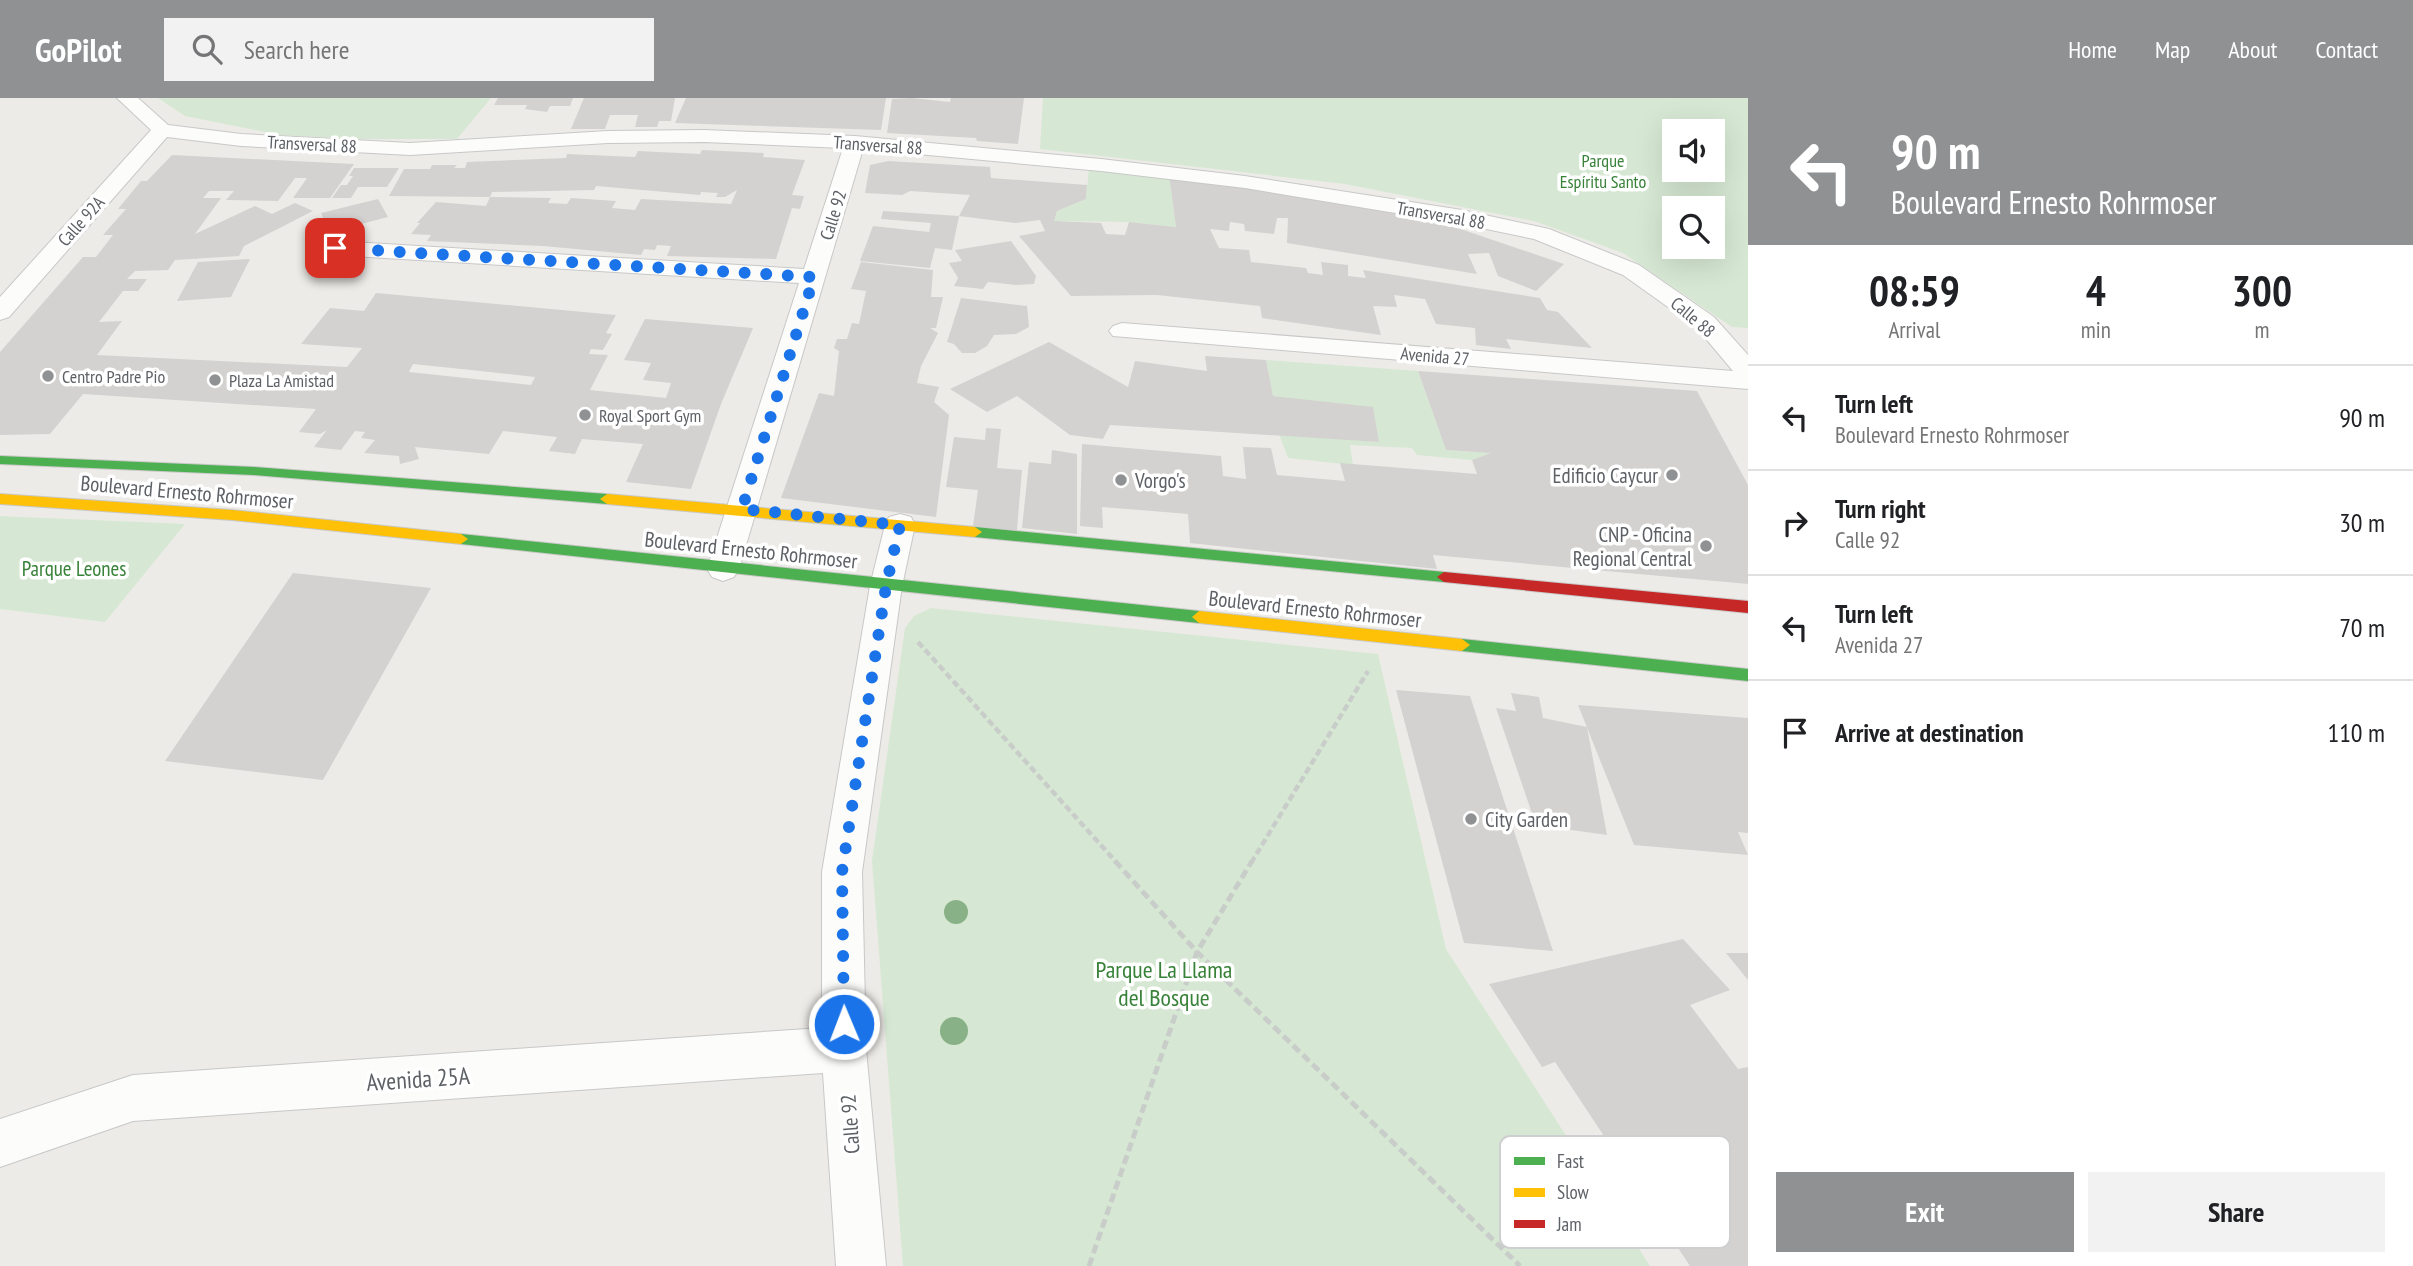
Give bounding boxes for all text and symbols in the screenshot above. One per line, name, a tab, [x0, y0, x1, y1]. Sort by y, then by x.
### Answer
search box	[164, 18, 654, 81]
text: GoPilot	[35, 28, 122, 71]
icon: search	[188, 30, 226, 68]
text: Search here	[244, 33, 349, 66]
text: Home	[2068, 34, 2117, 65]
text: Map	[2155, 34, 2190, 65]
text: About	[2228, 34, 2277, 65]
text: Contact	[2315, 34, 2378, 65]
map controls	[1662, 119, 1725, 259]
button: sound	[1662, 119, 1725, 182]
text: 90 m	[1891, 119, 1980, 183]
icon: left	[1776, 126, 1867, 217]
street label: Transversal 88	[267, 130, 357, 158]
street label: Transversal 88	[833, 130, 923, 160]
park label: Parque Espíritu Santo	[1560, 149, 1646, 193]
text: Boulevard Ernesto Rohrmoser	[1891, 181, 2217, 223]
street label: Calle 92	[815, 187, 851, 243]
street label: Calle 92A	[53, 191, 110, 251]
street label: Transversal 88	[1395, 196, 1487, 234]
button: search	[1662, 196, 1725, 259]
pin	[305, 218, 365, 278]
icon: arrive	[316, 229, 354, 267]
text: 08:59	[1869, 263, 1960, 318]
text: 4	[2086, 263, 2106, 318]
text: 300	[2232, 263, 2292, 318]
street label: Calle 88	[1666, 292, 1720, 342]
text: Arrival	[1888, 315, 1940, 344]
text: min	[2081, 315, 2111, 344]
text: m	[2254, 315, 2269, 344]
street label: Avenida 27	[1400, 342, 1470, 370]
place label: Centro Padre Pio	[62, 365, 165, 388]
marker: Centro Padre Pio	[40, 368, 56, 384]
place label: Plaza La Amistad	[229, 369, 334, 392]
marker: Plaza La Amistad	[207, 372, 223, 388]
text: Turn left	[1835, 387, 1913, 420]
icon: left	[1776, 399, 1814, 437]
text: 90 m	[2339, 401, 2385, 434]
place label: Royal Sport Gym	[599, 404, 701, 427]
marker: Royal Sport Gym	[577, 407, 593, 423]
text: Boulevard Ernesto Rohrmoser	[1835, 420, 2069, 449]
place label: Edificio Caycur	[1553, 462, 1658, 489]
place label: Vorgo's	[1134, 467, 1186, 494]
marker: Edificio Caycur	[1664, 467, 1680, 483]
street label: Boulevard Ernesto Rohrmoser	[79, 469, 295, 515]
marker: Vorgo's	[1113, 472, 1129, 488]
text: Turn right	[1835, 492, 1926, 525]
icon: right	[1776, 504, 1814, 542]
text: 30 m	[2339, 506, 2385, 539]
place label: CNP - Oficina Regional Central	[1573, 521, 1692, 572]
street label: Boulevard Ernesto Rohrmoser	[643, 525, 859, 575]
text: Calle 92	[1835, 525, 1900, 554]
marker: CNP - Oficina Regional Central	[1698, 538, 1714, 554]
park label: Parque Leones	[22, 555, 126, 582]
street label: Boulevard Ernesto Rohrmoser	[1207, 584, 1423, 634]
text: Turn left	[1835, 597, 1913, 630]
icon: left	[1776, 609, 1814, 647]
text: 70 m	[2339, 611, 2385, 644]
text: Avenida 27	[1835, 630, 1923, 659]
icon: arrive	[1776, 714, 1814, 752]
text: Arrive at destination	[1835, 716, 2024, 749]
text: 110 m	[2327, 716, 2385, 749]
place label: City Garden	[1485, 806, 1568, 833]
marker: City Garden	[1463, 811, 1479, 827]
park label: Parque La Llama del Bosque	[1096, 954, 1232, 1013]
position arrow	[807, 987, 881, 1061]
street label: Avenida 25A	[365, 1060, 471, 1098]
street label: Calle 92	[834, 1093, 866, 1155]
legend	[1500, 1136, 1730, 1248]
text: Fast	[1557, 1149, 1585, 1173]
button: Exit	[1776, 1172, 2074, 1252]
button: Share	[2088, 1172, 2385, 1252]
text: Slow	[1557, 1180, 1590, 1204]
text: Jam	[1556, 1212, 1582, 1236]

